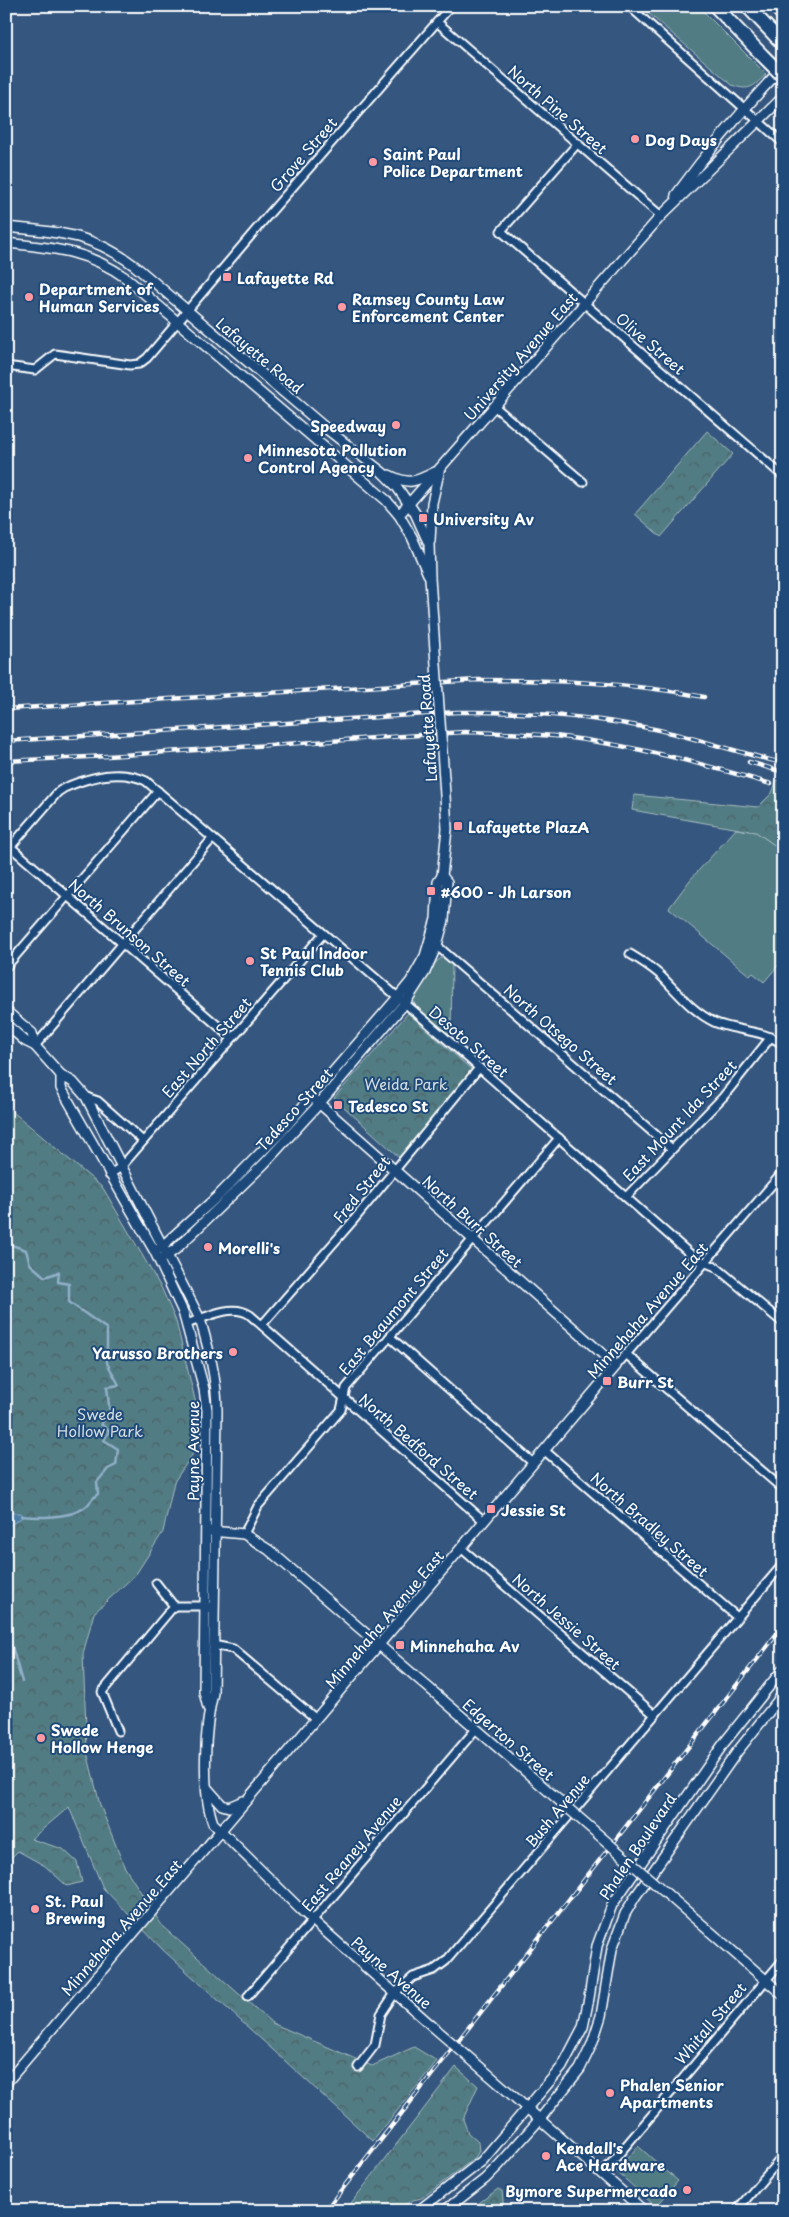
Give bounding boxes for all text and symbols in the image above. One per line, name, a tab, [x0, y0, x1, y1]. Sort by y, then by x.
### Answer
street label: North Pine Street	[503, 59, 613, 159]
street label: Grove Street	[264, 112, 342, 196]
place label: Dog Days	[645, 128, 717, 151]
marker: Dog Days	[629, 133, 641, 145]
place label: Saint Paul Police Department	[383, 142, 523, 182]
marker: Saint Paul Police Department	[367, 156, 379, 168]
place label: Lafayette Rd	[237, 266, 334, 289]
marker: Lafayette Rd	[221, 271, 233, 283]
place label: Department of Human Services	[39, 277, 159, 317]
place label: Ramsey County Law Enforcement Center	[352, 287, 505, 327]
street label: University Avenue East	[458, 287, 582, 425]
marker: Department of Human Services	[23, 291, 35, 303]
marker: Ramsey County Law Enforcement Center	[336, 301, 348, 313]
street label: Olive Street	[611, 306, 691, 380]
street label: Lafayette Road	[211, 311, 309, 399]
place label: Speedway	[310, 414, 386, 437]
marker: Speedway	[390, 419, 402, 431]
place label: Minnesota Pollution Control Agency	[258, 438, 407, 478]
marker: Minnesota Pollution Control Agency	[242, 452, 254, 464]
place label: University Av	[433, 507, 535, 530]
marker: University Av	[417, 512, 429, 524]
street label: Lafayette Road	[412, 673, 442, 783]
place label: Lafayette PlazA	[468, 815, 590, 838]
marker: Lafayette PlazA	[452, 820, 464, 832]
street label: North Brunson Street	[64, 873, 196, 991]
place label: #600 - Jh Larson	[441, 880, 572, 903]
marker: #600 - Jh Larson	[425, 885, 437, 897]
place label: St Paul Indoor Tennis Club	[260, 941, 368, 981]
marker: St Paul Indoor Tennis Club	[244, 955, 256, 967]
street label: North Otsego Street	[499, 978, 623, 1090]
street label: East North Street	[156, 992, 256, 1102]
street label: Desoto Street	[424, 1000, 514, 1082]
street label: East Mount Ida Street	[616, 1054, 742, 1186]
street label: Tedesco Street	[250, 1062, 338, 1156]
park label: Weida Park	[364, 1072, 448, 1095]
place label: Tedesco St	[348, 1094, 428, 1117]
marker: Tedesco St	[332, 1099, 344, 1111]
street label: Fred Street	[327, 1150, 395, 1228]
street label: North Burr Street	[418, 1169, 528, 1273]
place label: Morelli's	[218, 1236, 280, 1259]
street label: Minnehaha Avenue East	[581, 1237, 713, 1383]
marker: Morelli's	[202, 1241, 214, 1253]
street label: East Beaumont Street	[333, 1242, 453, 1380]
place label: Yarusso Brothers	[92, 1341, 223, 1364]
marker: Yarusso Brothers	[227, 1346, 239, 1358]
place label: Burr St	[617, 1370, 674, 1393]
marker: Burr St	[601, 1375, 613, 1387]
street label: North Bedford Street	[354, 1388, 484, 1504]
street label: Payne Avenue	[181, 1401, 204, 1501]
park label: Swede Hollow Park	[57, 1402, 143, 1442]
street label: North Bradley Street	[586, 1466, 714, 1582]
place label: Jessie St	[501, 1498, 566, 1521]
marker: Jessie St	[485, 1503, 497, 1515]
street label: Minnehaha Avenue East	[319, 1545, 449, 1693]
street label: North Jessie Street	[508, 1567, 626, 1675]
place label: Minnehaha Av	[410, 1634, 520, 1657]
marker: Minnehaha Av	[394, 1639, 406, 1651]
street label: Edgerton Street	[458, 1693, 560, 1785]
place label: Swede Hollow Henge	[51, 1718, 153, 1758]
marker: Swede Hollow Henge	[35, 1732, 47, 1744]
street label: Bush Avenue	[519, 1768, 595, 1852]
street label: Phalen Boulevard	[593, 1788, 681, 1904]
street label: East Reaney Avenue	[296, 1790, 406, 1916]
street label: Minnehaha Avenue East	[55, 1854, 187, 2000]
place label: St. Paul Brewing	[45, 1889, 105, 1929]
marker: St. Paul Brewing	[29, 1903, 41, 1915]
street label: Payne Avenue	[347, 1930, 437, 2014]
street label: Whitall Street	[669, 1977, 751, 2069]
place label: Phalen Senior Apartments	[620, 2073, 724, 2113]
marker: Phalen Senior Apartments	[604, 2087, 616, 2099]
place label: Kendall's Ace Hardware	[555, 2136, 665, 2176]
marker: Kendall's Ace Hardware	[540, 2150, 552, 2162]
place label: Bymore Supermercado	[505, 2179, 677, 2202]
marker: Bymore Supermercado	[681, 2184, 693, 2196]

